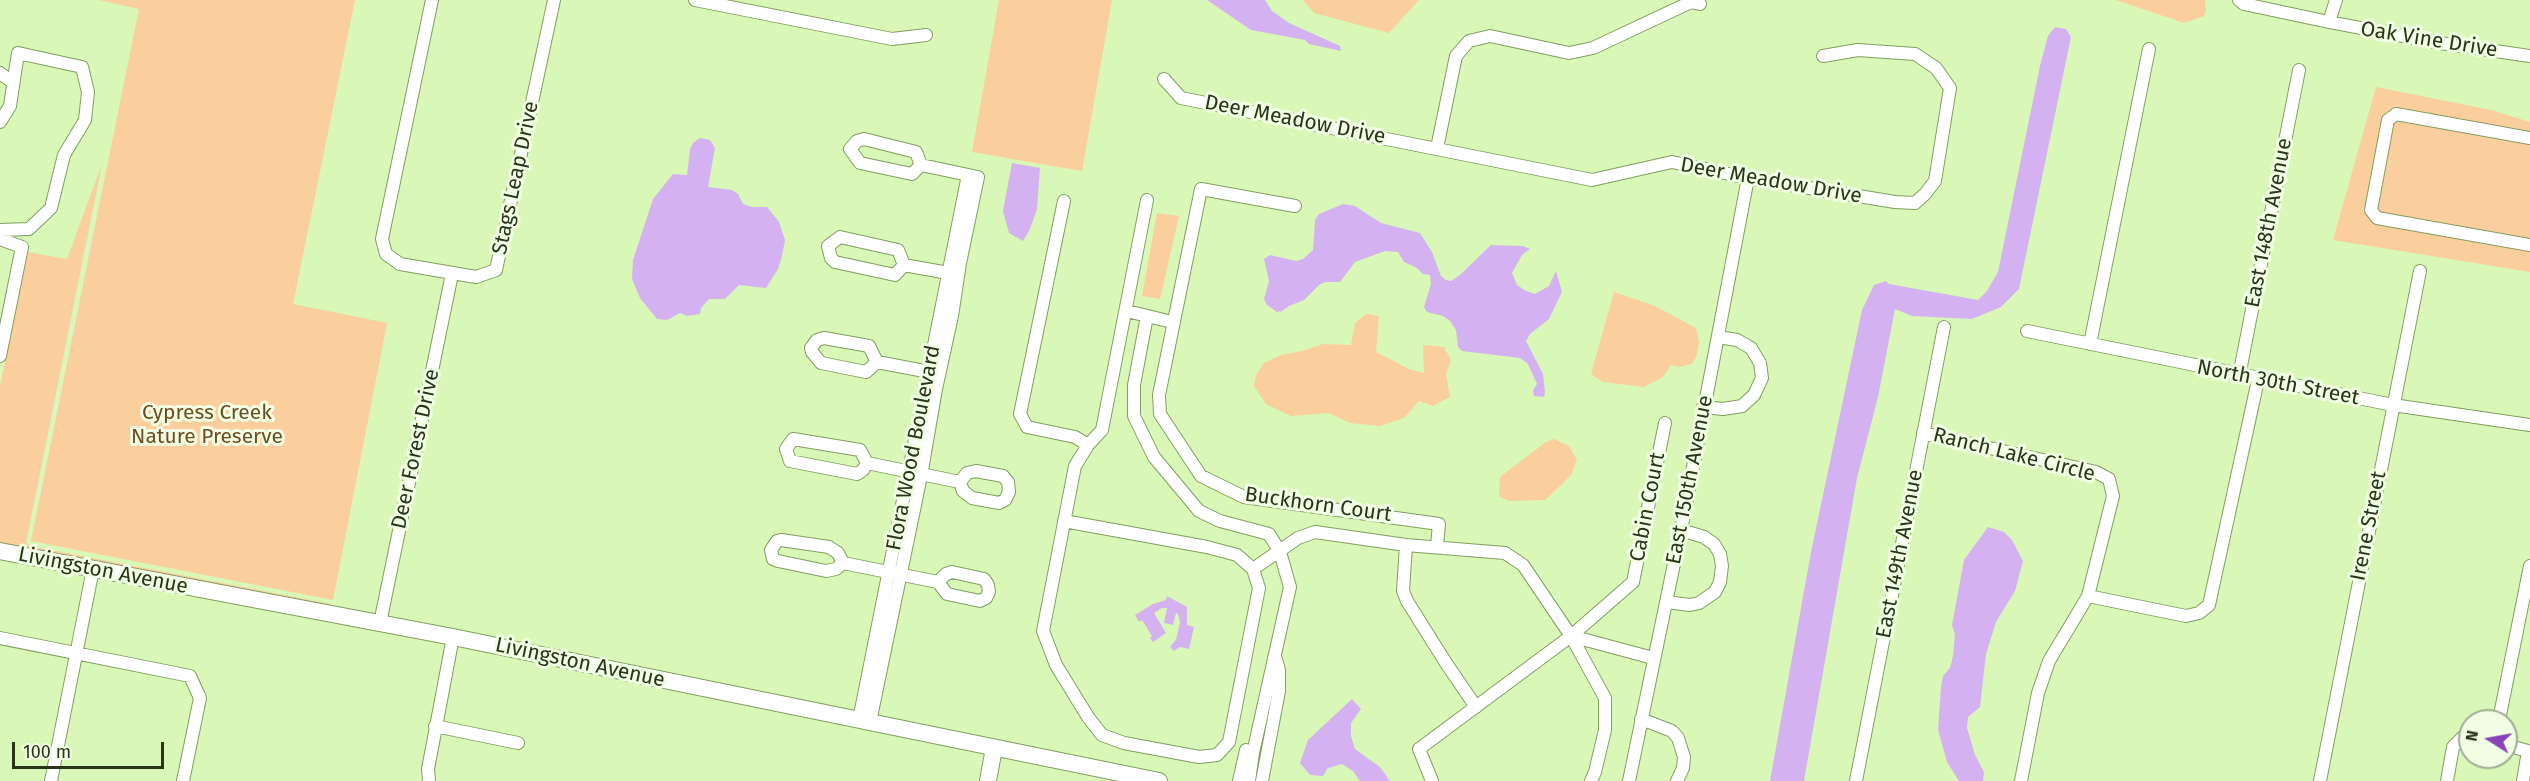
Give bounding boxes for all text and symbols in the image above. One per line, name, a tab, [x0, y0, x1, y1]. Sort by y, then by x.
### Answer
street label: Oak Vine Drive	[2359, 17, 2499, 63]
street label: Deer Meadow Drive	[1202, 90, 1388, 150]
street label: Stags Leap Drive	[487, 99, 545, 257]
street label: East 148th Avenue	[2240, 136, 2298, 310]
street label: Deer Meadow Drive	[1678, 153, 1864, 209]
street label: Flora Wood Boulevard	[882, 343, 946, 553]
street label: North 30th Street	[2195, 355, 2361, 411]
street label: Deer Forest Drive	[387, 367, 445, 531]
street label: East 150th Avenue	[1661, 393, 1719, 567]
park label: Cypress Creek Nature Preserve	[131, 400, 283, 450]
street label: Ranch Lake Circle	[1930, 423, 2098, 487]
street label: Cabin Court	[1625, 450, 1671, 564]
street label: East 149th Avenue	[1871, 468, 1929, 640]
street label: Irene Street	[2346, 469, 2392, 583]
street label: Buckhorn Court	[1243, 482, 1393, 528]
street label: Livingston Avenue	[16, 542, 190, 600]
street label: Livingston Avenue	[493, 633, 667, 693]
north arrow	[2458, 709, 2518, 769]
text: N	[2461, 729, 2482, 743]
scale bar	[15, 730, 166, 768]
text: 100 m	[23, 741, 71, 763]

